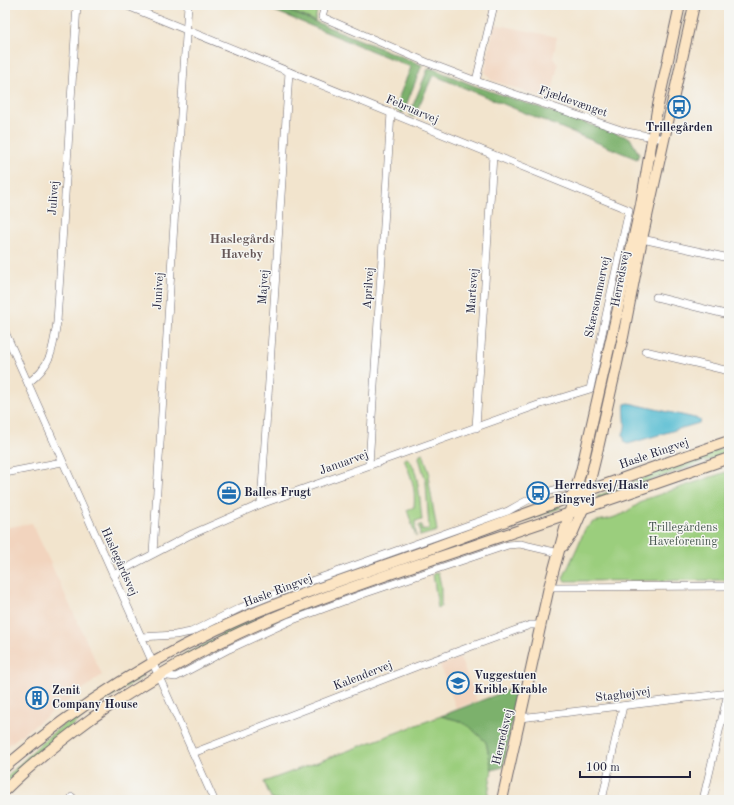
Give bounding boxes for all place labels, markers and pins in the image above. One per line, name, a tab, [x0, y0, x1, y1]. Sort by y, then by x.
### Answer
bus stop icon: Trillegården	[666, 94, 692, 120]
place label: Trillegården	[645, 122, 713, 134]
office icon: Balles Frugt	[216, 480, 242, 506]
bus stop icon: Herredsvej/Hasle Ringvej	[525, 480, 551, 506]
place label: Herredsvej/Hasle Ringvej	[554, 480, 649, 506]
place label: Balles Frugt	[244, 487, 312, 499]
school or university icon: Vuggestuen Krible Krable	[445, 670, 471, 696]
place label: Vuggestuen Krible Krable	[474, 670, 548, 696]
building icon: Zenit Company House	[24, 685, 50, 711]
place label: Zenit Company House	[52, 685, 138, 711]

